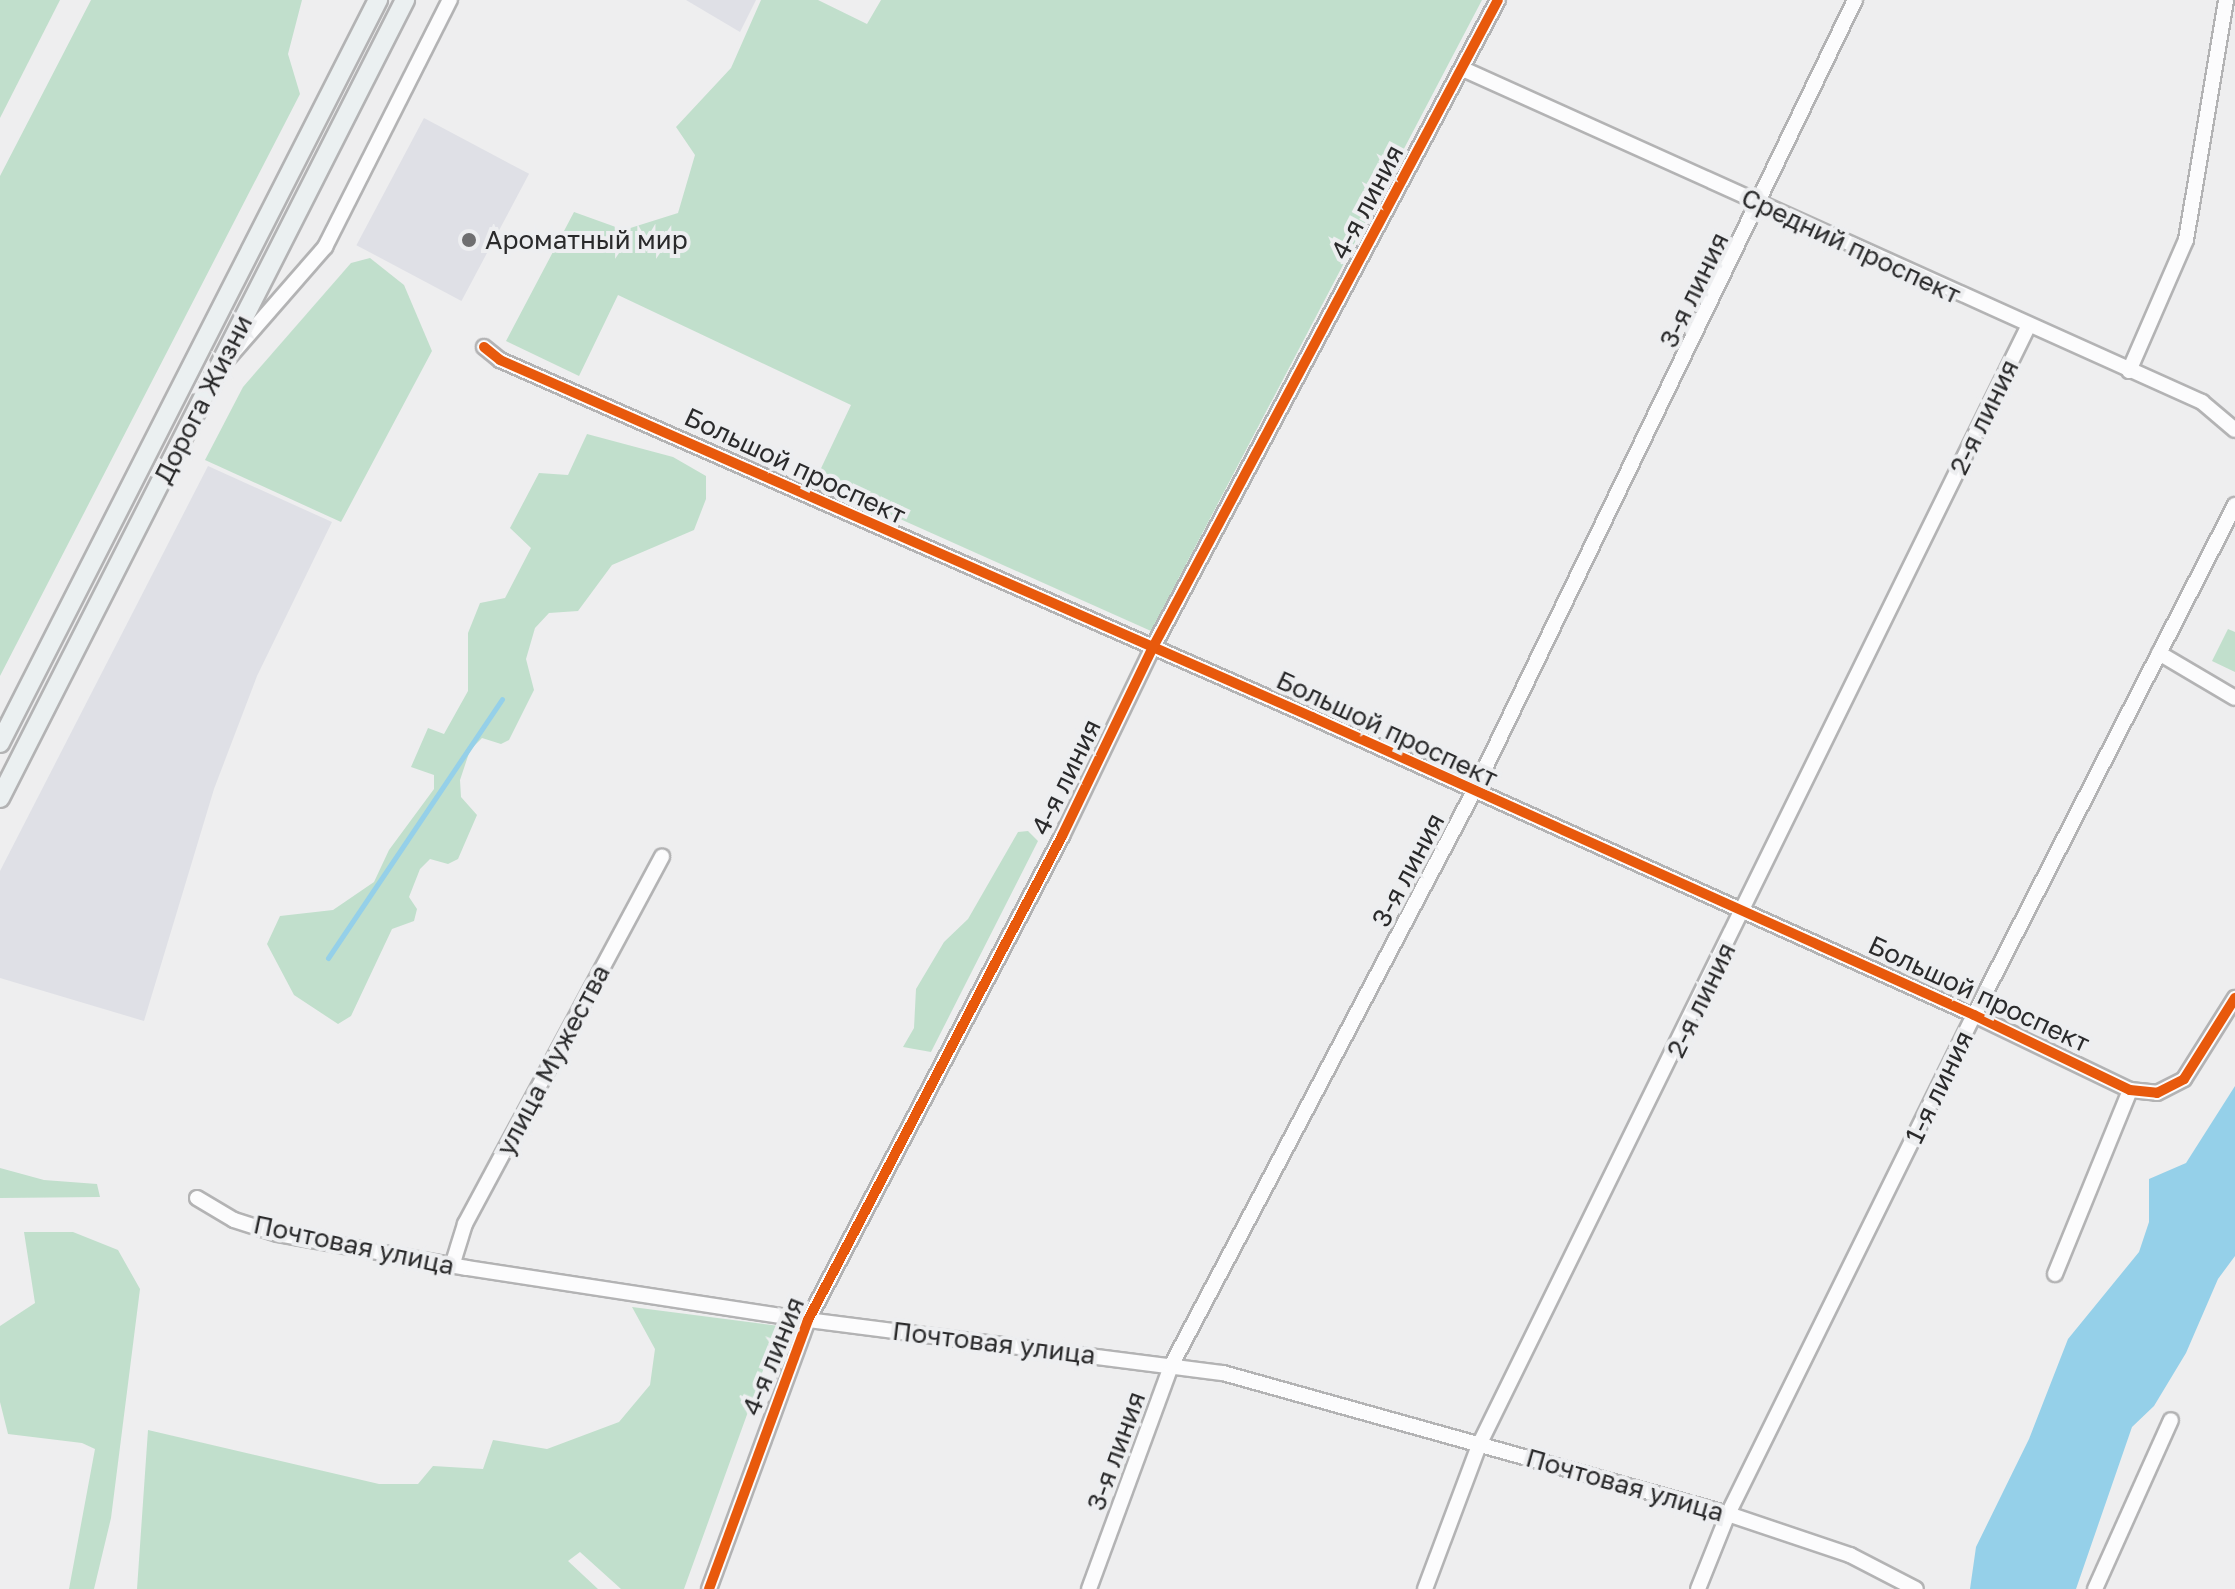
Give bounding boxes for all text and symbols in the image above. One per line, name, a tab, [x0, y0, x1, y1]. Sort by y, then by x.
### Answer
street label: 4-я линия	[1324, 140, 1410, 264]
street label: Средний проспект	[1737, 182, 1965, 310]
place label: Ароматный мир	[485, 224, 688, 256]
street label: 3-я линия	[1653, 227, 1735, 353]
marker: Ароматный мир	[460, 231, 478, 249]
street label: Дорога Жизни	[147, 310, 259, 488]
street label: 2-я линия	[1943, 354, 2025, 480]
street label: Большой проспект	[680, 401, 910, 531]
street label: Большой проспект	[1272, 664, 1502, 794]
street label: 4-я линия	[1025, 714, 1107, 840]
street label: 3-я линия	[1365, 808, 1451, 932]
street label: Большой проспект	[1864, 929, 2094, 1059]
street label: 2-я линия	[1660, 937, 1742, 1063]
street label: улица Мужества	[490, 959, 616, 1161]
street label: 1-я линия	[1898, 1026, 1980, 1148]
street label: Почтовая улица	[251, 1208, 457, 1282]
street label: 4-я линия	[735, 1292, 811, 1420]
street label: Почтовая улица	[891, 1315, 1097, 1371]
street label: 3-я линия	[1080, 1387, 1152, 1515]
street label: Почтовая улица	[1522, 1442, 1728, 1528]

